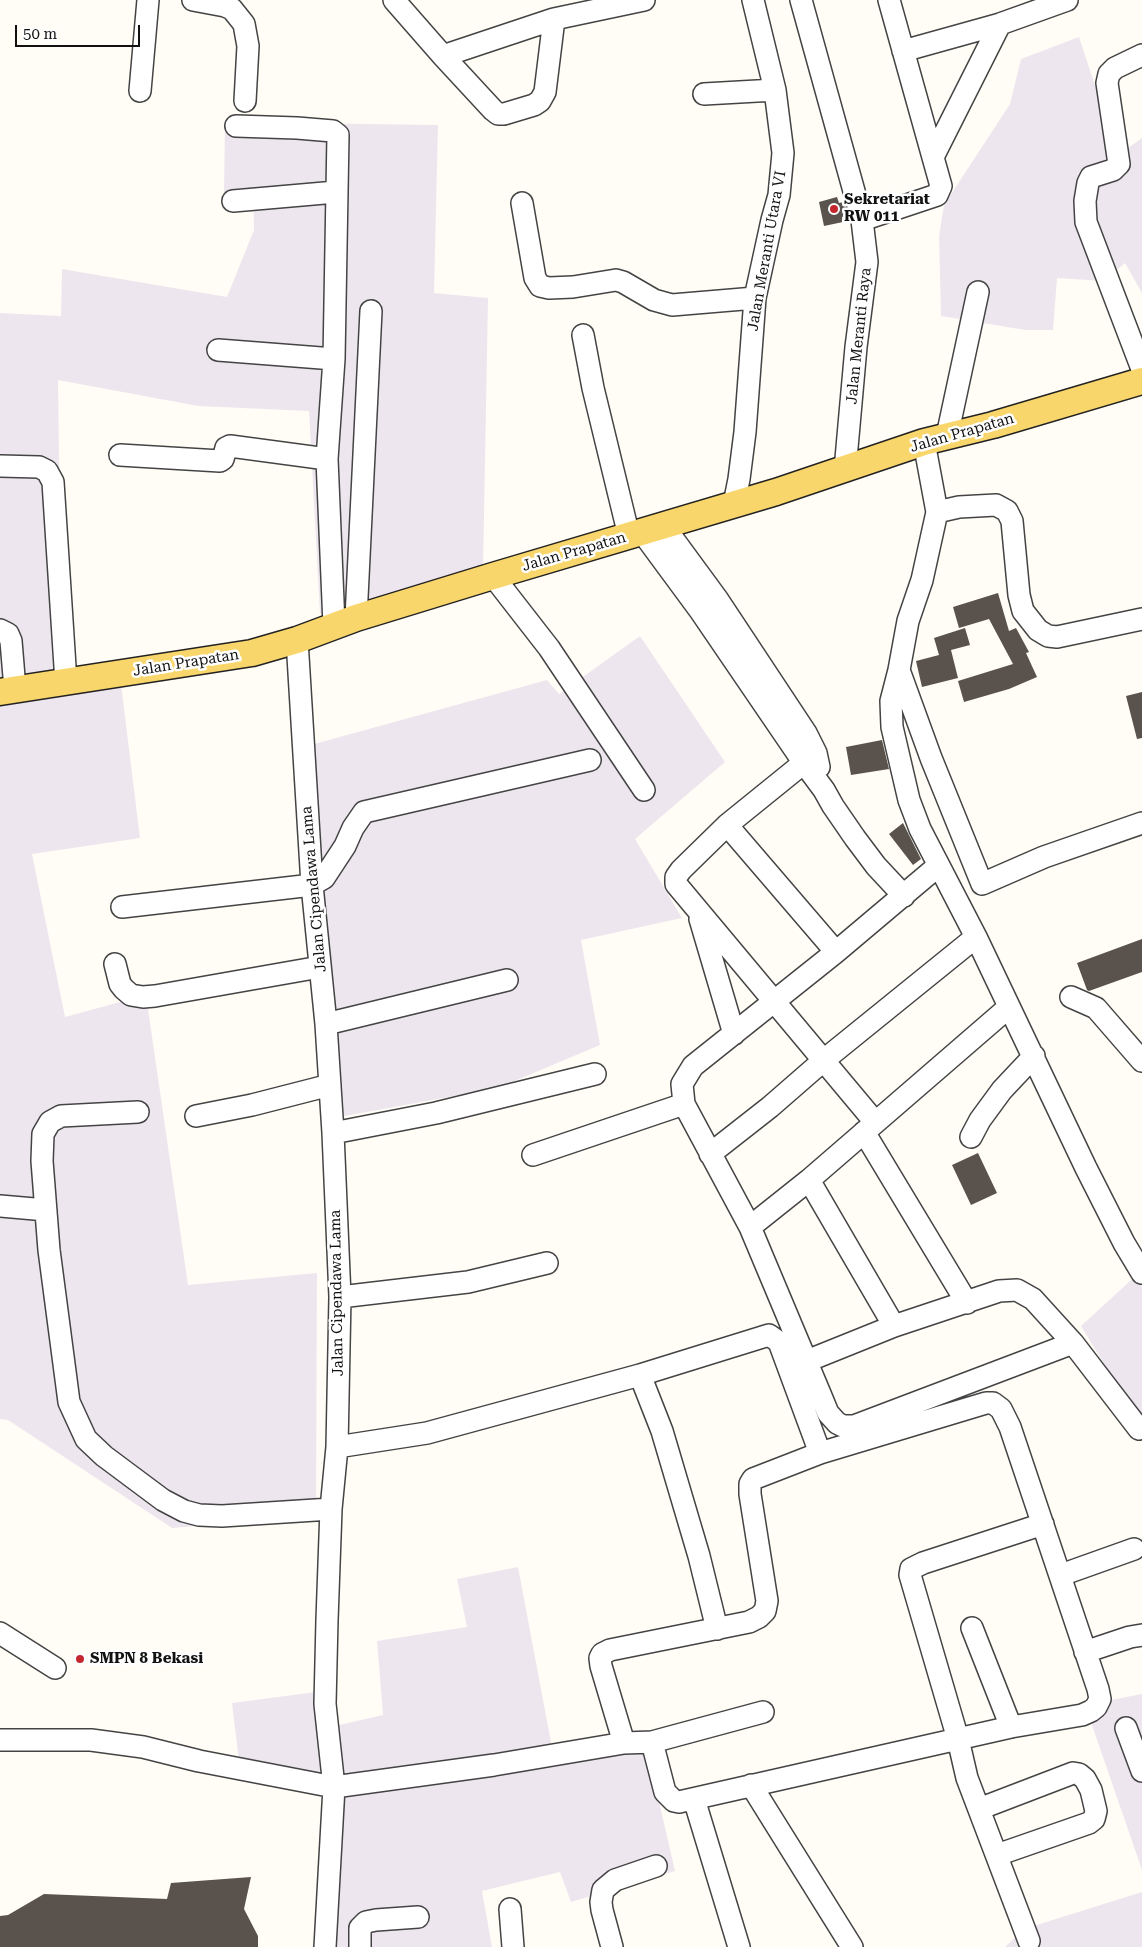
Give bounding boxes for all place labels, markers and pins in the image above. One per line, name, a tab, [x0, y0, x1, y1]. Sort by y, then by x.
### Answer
place label: Sekretariat RW 011	[844, 191, 930, 226]
marker: Sekretariat RW 011	[828, 203, 840, 215]
place label: SMPN 8 Bekasi	[90, 1650, 203, 1668]
marker: SMPN 8 Bekasi	[74, 1653, 86, 1665]

